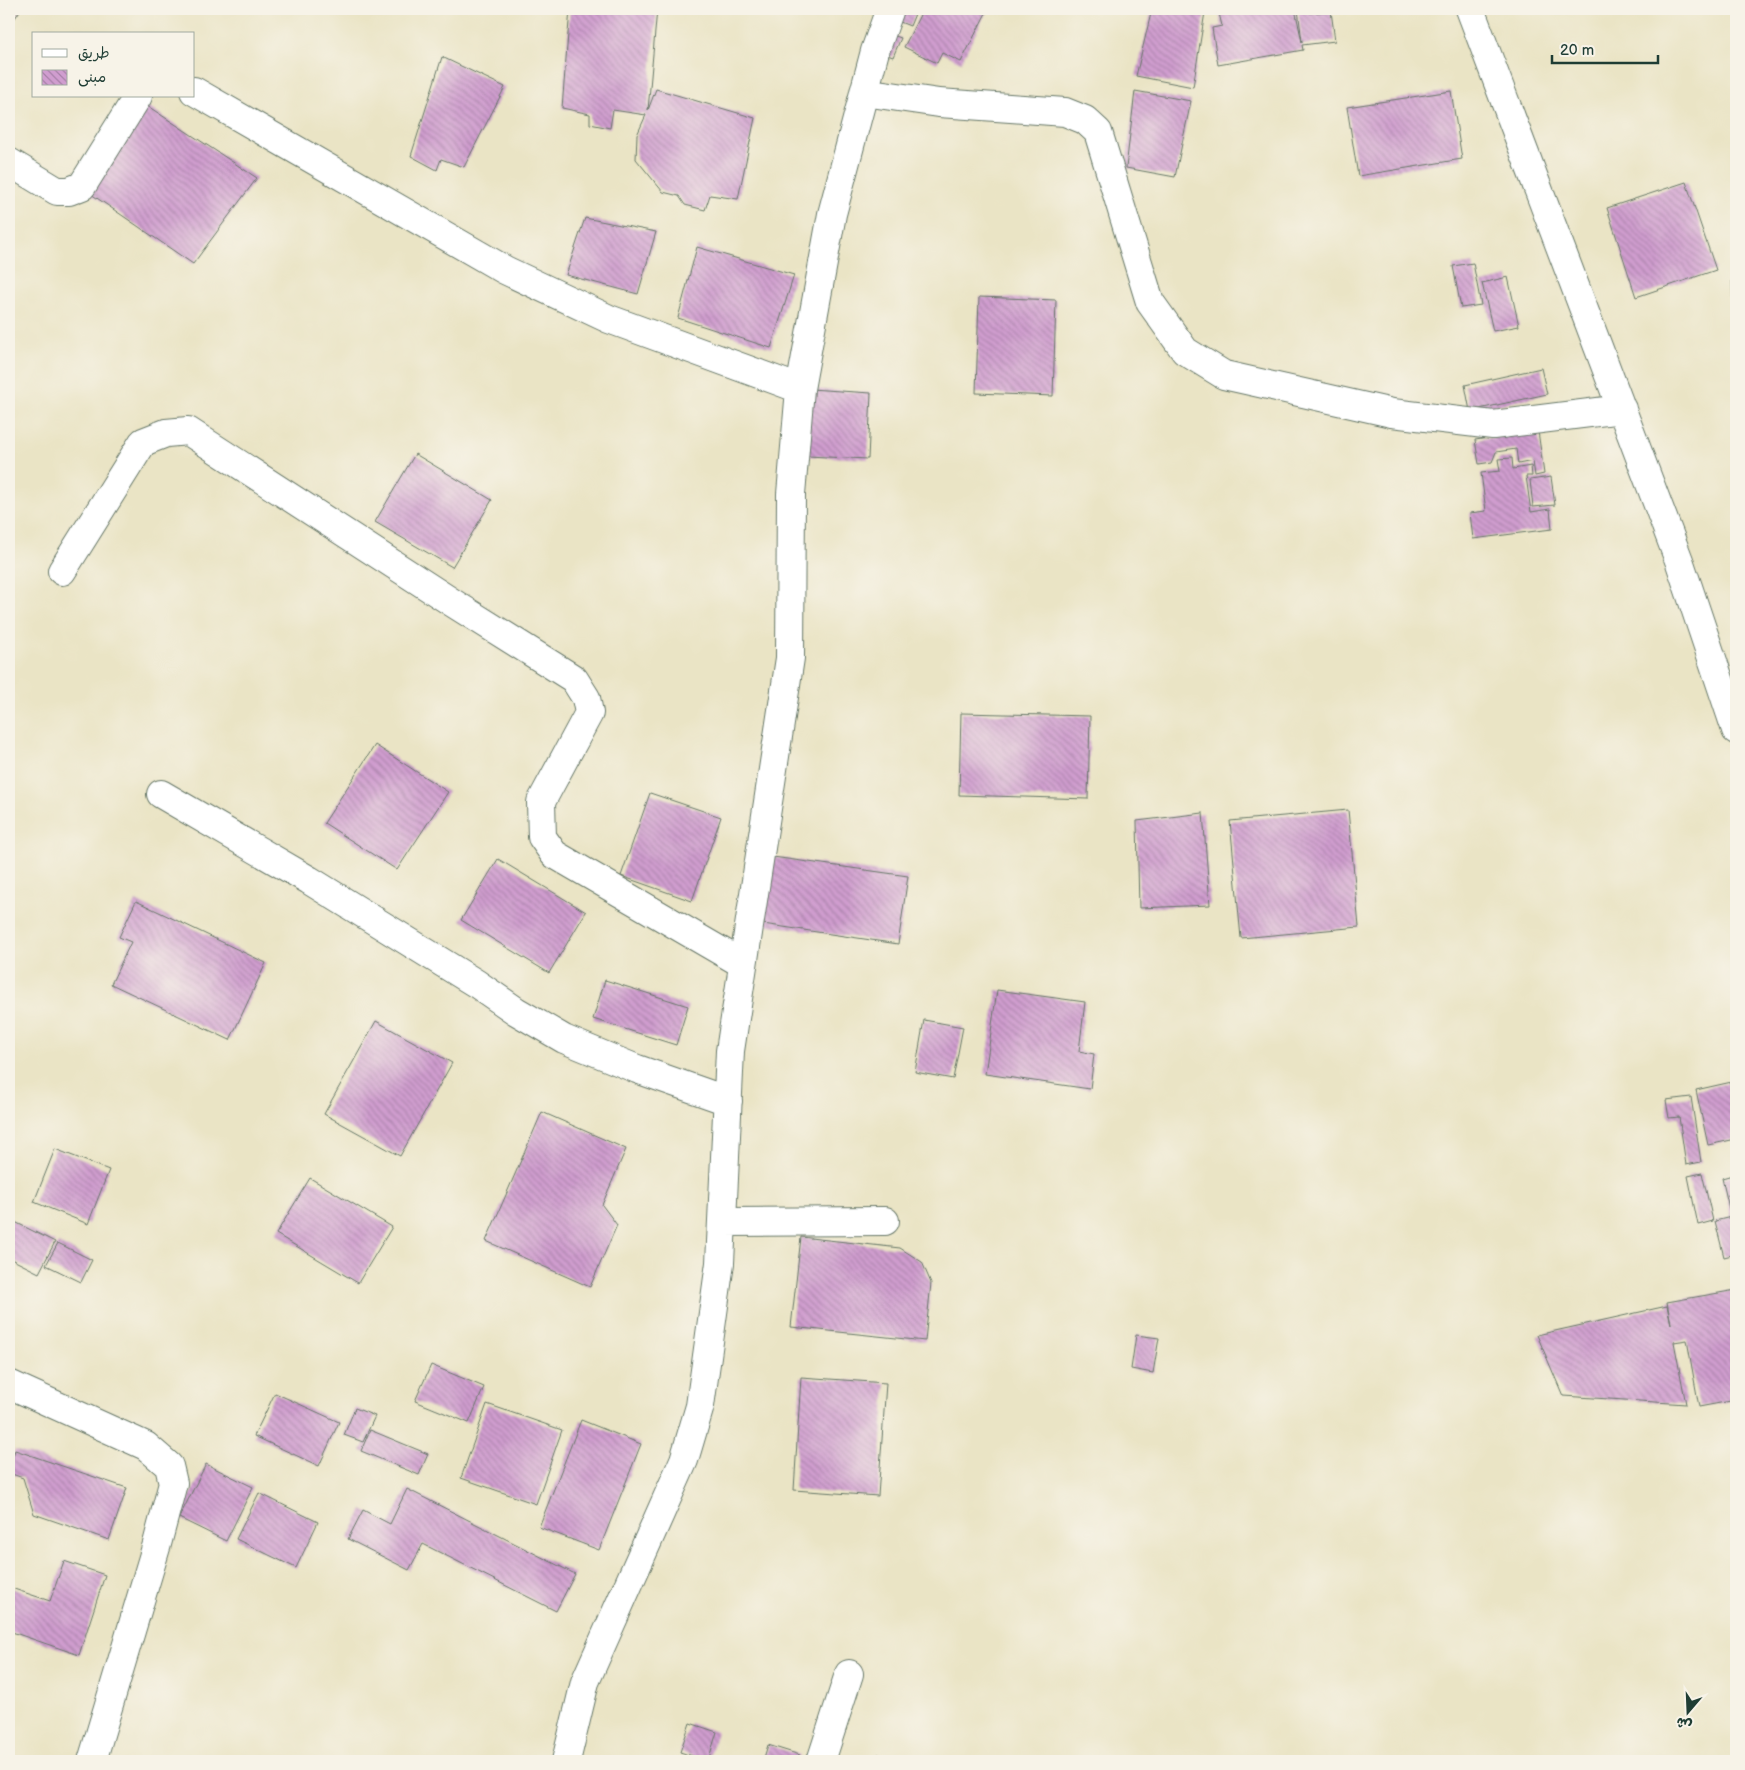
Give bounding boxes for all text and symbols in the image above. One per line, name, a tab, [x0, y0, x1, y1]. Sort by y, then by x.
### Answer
legend	[32, 32, 195, 98]
scale bar	[1552, 32, 1659, 64]
text: 20 m	[1560, 41, 1594, 60]
text: طريق	[78, 44, 110, 63]
text: مبنى	[78, 68, 106, 87]
north arrow	[1662, 1688, 1712, 1738]
text: ش	[1674, 1713, 1694, 1734]

